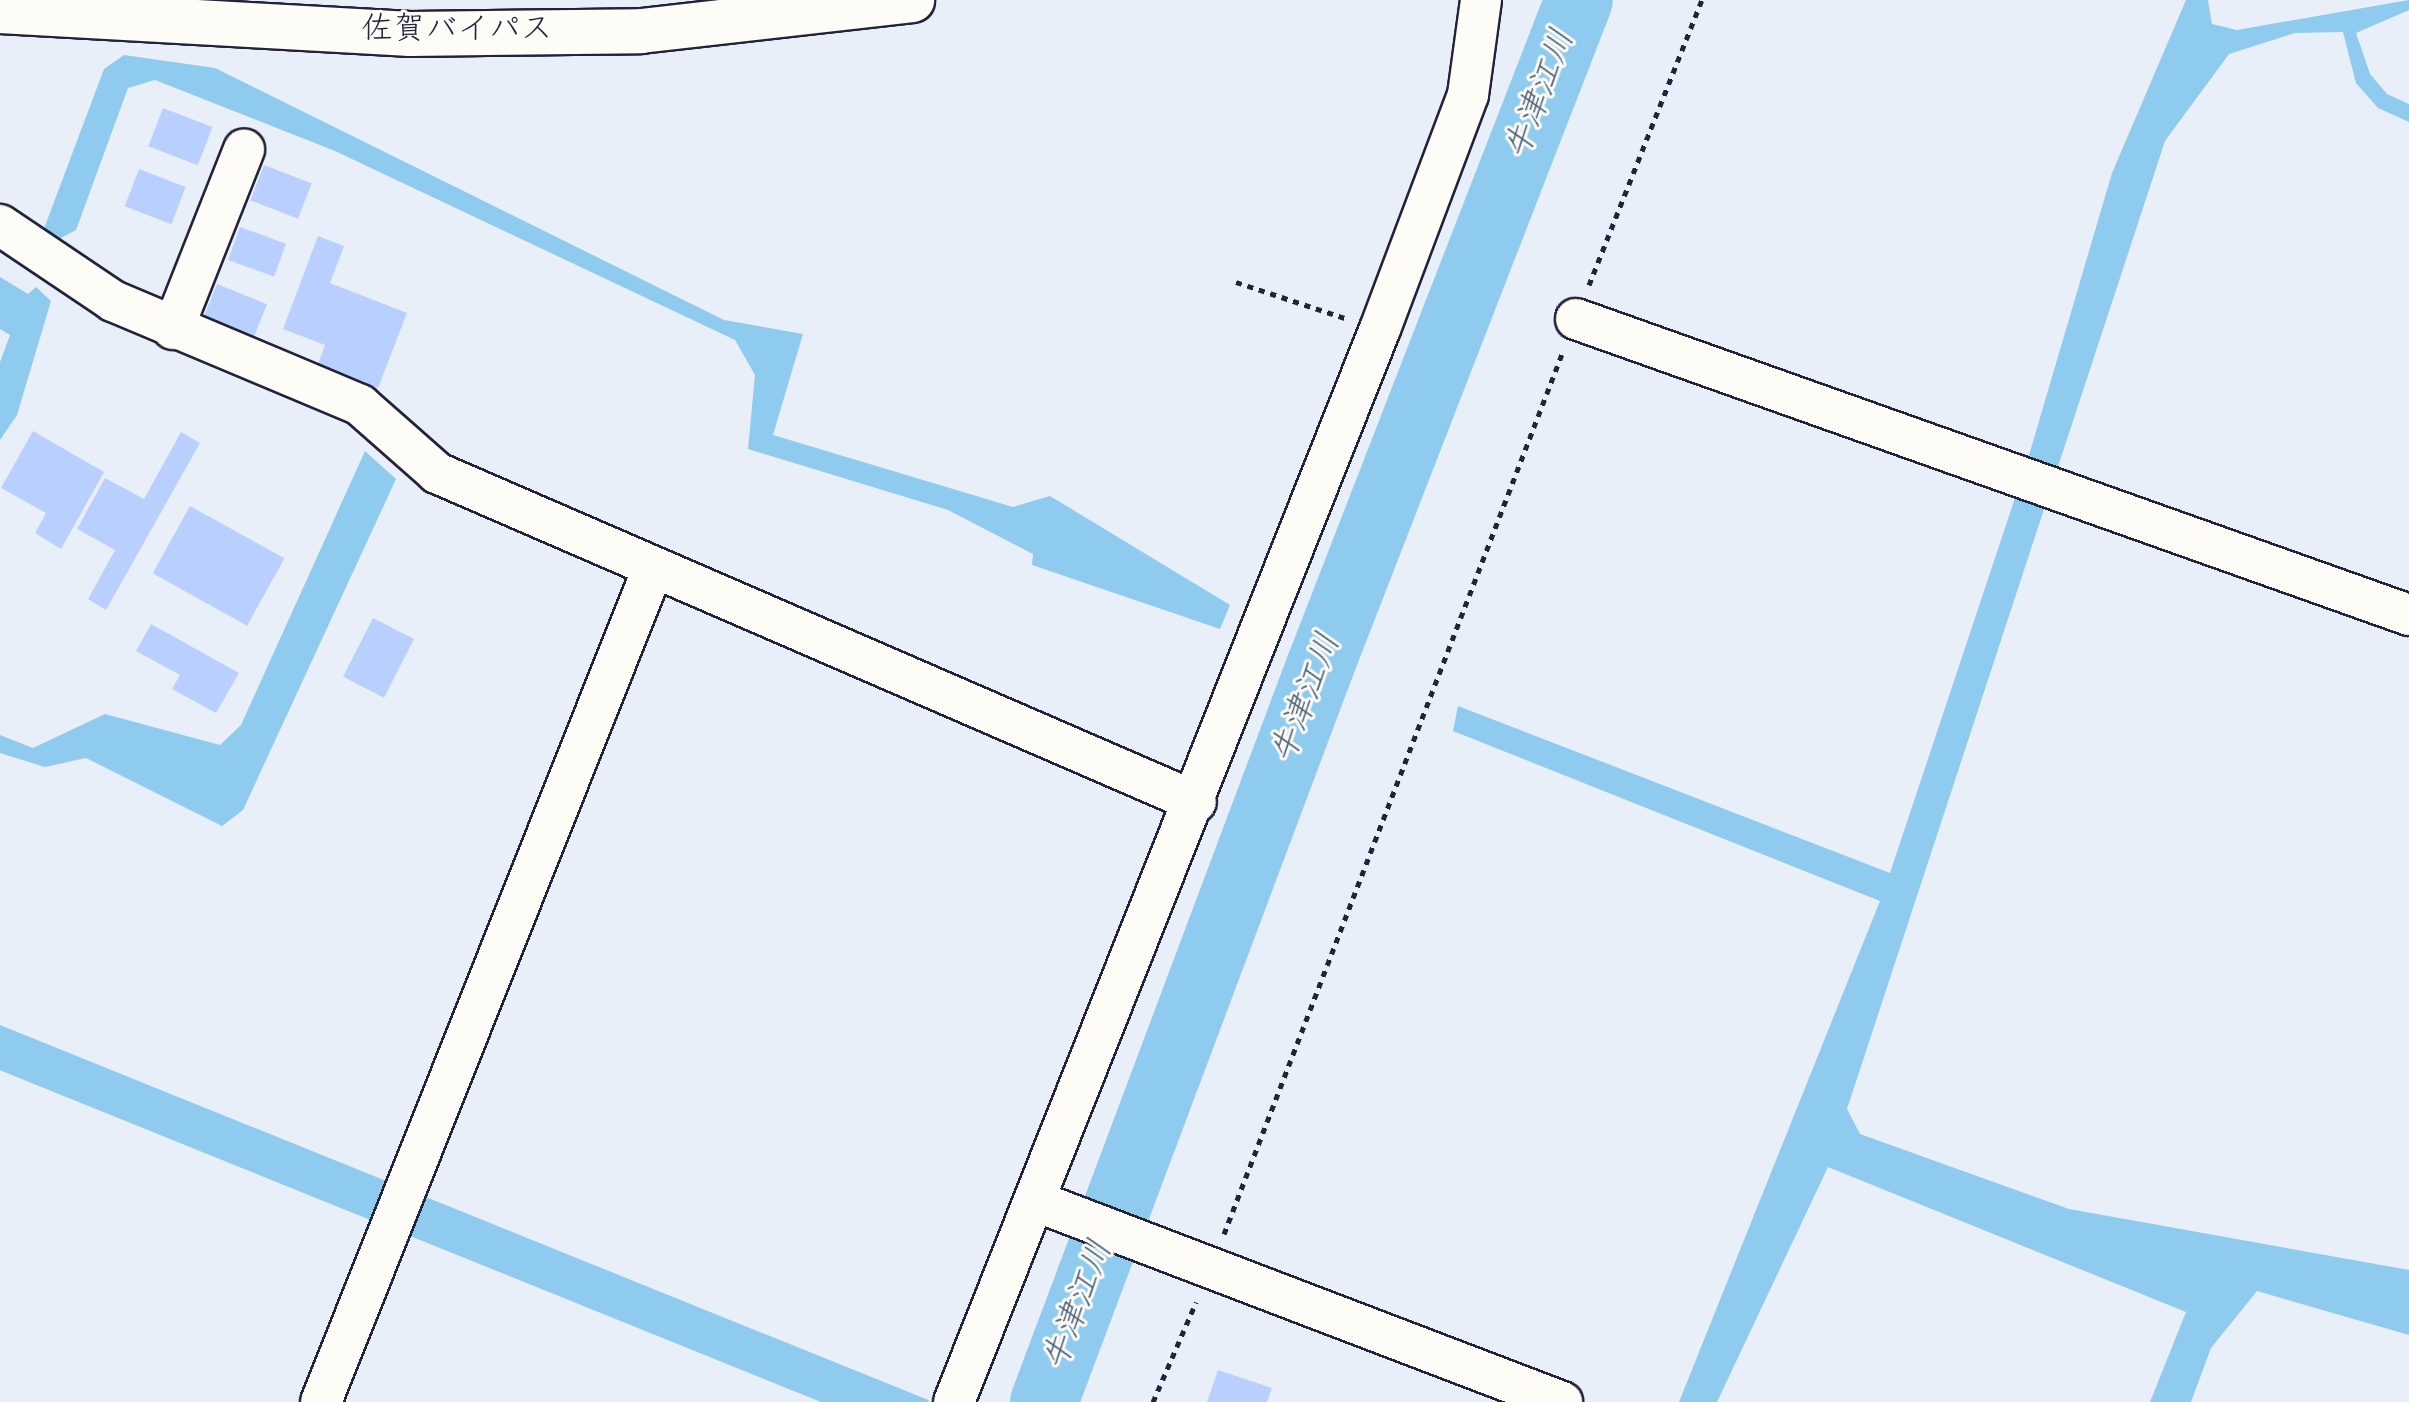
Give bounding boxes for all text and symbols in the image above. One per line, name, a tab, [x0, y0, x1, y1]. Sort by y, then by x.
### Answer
street label: 佐賀バイパス	[361, 12, 553, 50]
water label: 牛津江川	[1499, 24, 1585, 166]
water label: 牛津江川	[1265, 628, 1351, 770]
water label: 牛津江川	[1037, 1235, 1123, 1377]

